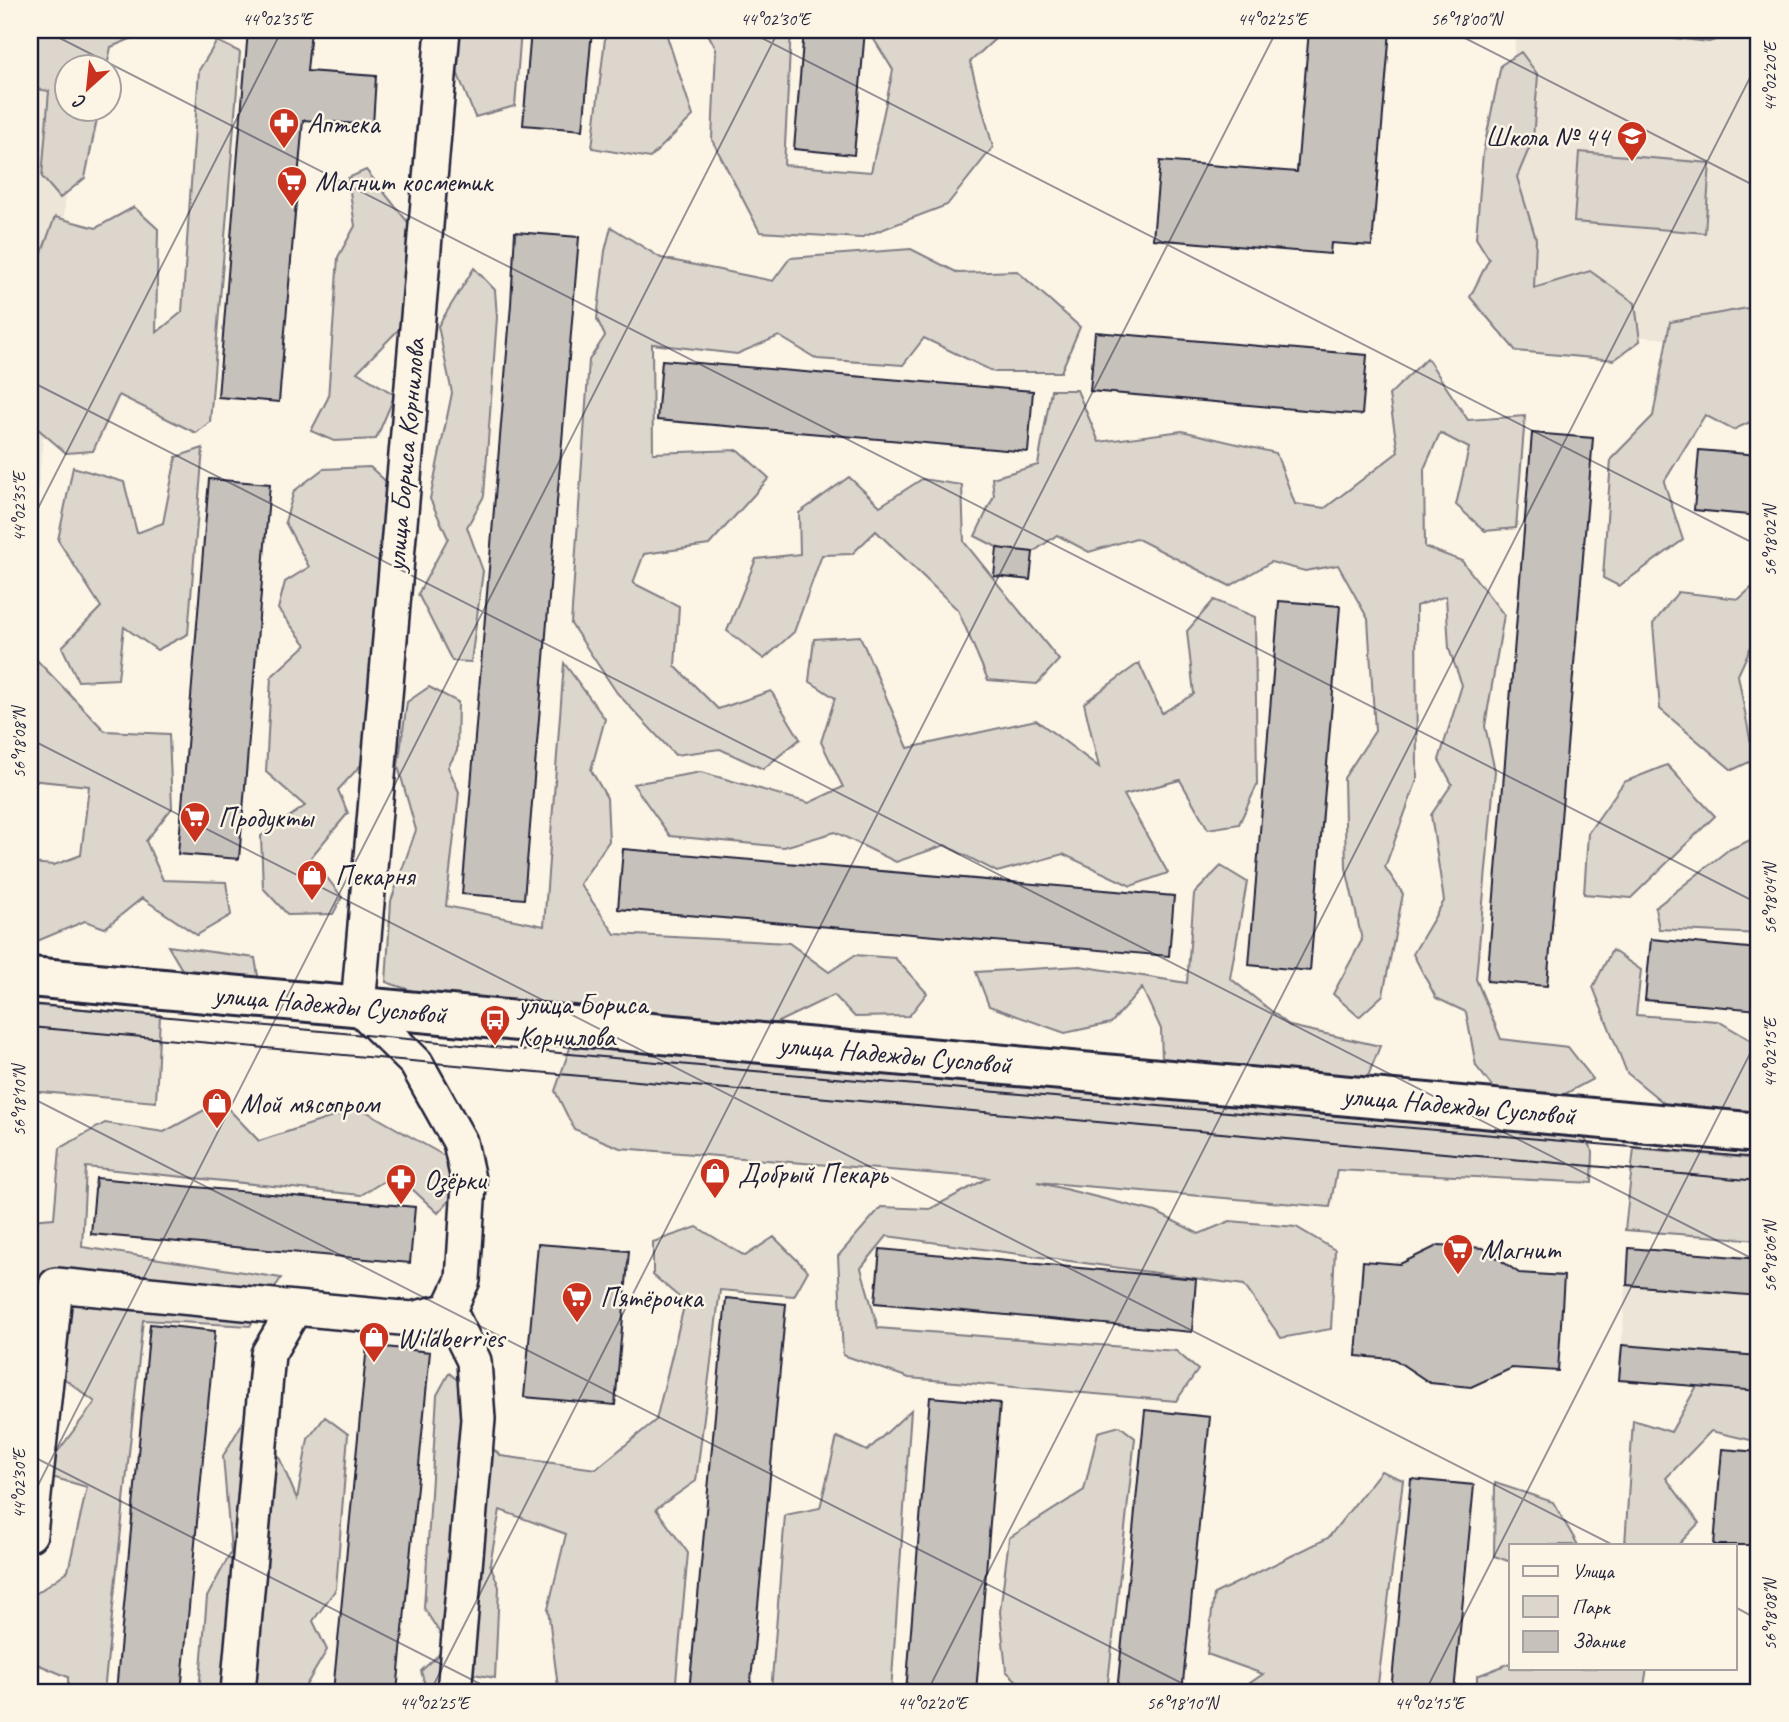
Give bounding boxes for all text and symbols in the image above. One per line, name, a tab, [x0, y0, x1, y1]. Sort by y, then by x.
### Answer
text: 44°02'35"E	[242, 8, 314, 30]
text: 44°02'30"E	[740, 8, 812, 30]
text: 44°02'25"E	[1237, 8, 1309, 30]
text: 56°18'00"N	[1431, 8, 1505, 30]
text: 44°02'20"E	[1759, 40, 1781, 112]
north arrow	[52, 52, 122, 122]
text: С	[69, 88, 90, 115]
pharmacy icon: Аптека	[267, 106, 301, 150]
place label: Аптека	[307, 106, 381, 141]
place label: Школа № 44	[1485, 119, 1611, 154]
school or university icon: Школа № 44	[1615, 119, 1649, 163]
supermarket icon: Магнит косметик	[275, 164, 309, 208]
place label: Магнит косметик	[315, 164, 495, 199]
street label: улица Бориса Корнилова	[377, 335, 433, 575]
text: 44°02'35"E	[8, 470, 30, 542]
text: 56°18'02"N	[1759, 502, 1781, 576]
text: 56°18'08"N	[8, 704, 30, 778]
supermarket icon: Продукты	[178, 800, 212, 844]
place label: Продукты	[218, 800, 315, 835]
shop icon: Пекарня	[295, 858, 329, 902]
place label: Пекарня	[335, 858, 417, 893]
text: 56°18'04"N	[1759, 860, 1781, 934]
street label: улица Надежды Сусловой	[210, 976, 449, 1032]
place label: улица Бориса Корнилова	[516, 987, 650, 1054]
bus stop icon: улица Бориса Корнилова	[478, 1003, 512, 1047]
text: 44°02'15"E	[1759, 1016, 1781, 1088]
street label: улица Надежды Сусловой	[775, 1026, 1014, 1082]
text: 56°18'10"N	[8, 1062, 30, 1136]
street label: улица Надежды Сусловой	[1339, 1077, 1578, 1133]
shop icon: Мой мясопром	[200, 1086, 234, 1130]
place label: Мой мясопром	[240, 1086, 382, 1121]
shop icon: Добрый Пекарь	[698, 1156, 732, 1200]
place label: Добрый Пекарь	[738, 1156, 890, 1191]
pharmacy icon: Озёрки	[384, 1162, 418, 1206]
place label: Озёрки	[424, 1162, 487, 1198]
text: 56°18'06"N	[1759, 1218, 1781, 1292]
supermarket icon: Магнит	[1441, 1232, 1475, 1276]
place label: Магнит	[1481, 1232, 1562, 1267]
supermarket icon: Пятёрочка	[560, 1280, 594, 1324]
place label: Пятёрочка	[600, 1280, 704, 1315]
shop icon: Wildberries	[357, 1320, 391, 1364]
place label: Wildberries	[397, 1320, 507, 1355]
text: 44°02'30"E	[8, 1447, 30, 1519]
legend	[1509, 1544, 1736, 1670]
text: Улица	[1572, 1558, 1615, 1584]
text: 56°18'08"N	[1759, 1576, 1781, 1650]
text: Парк	[1572, 1594, 1612, 1620]
text: Здание	[1572, 1628, 1626, 1654]
text: 44°02'25"E	[399, 1692, 471, 1714]
text: 44°02'20"E	[897, 1692, 969, 1714]
text: 56°18'10"N	[1147, 1692, 1221, 1714]
text: 44°02'15"E	[1394, 1692, 1466, 1714]

